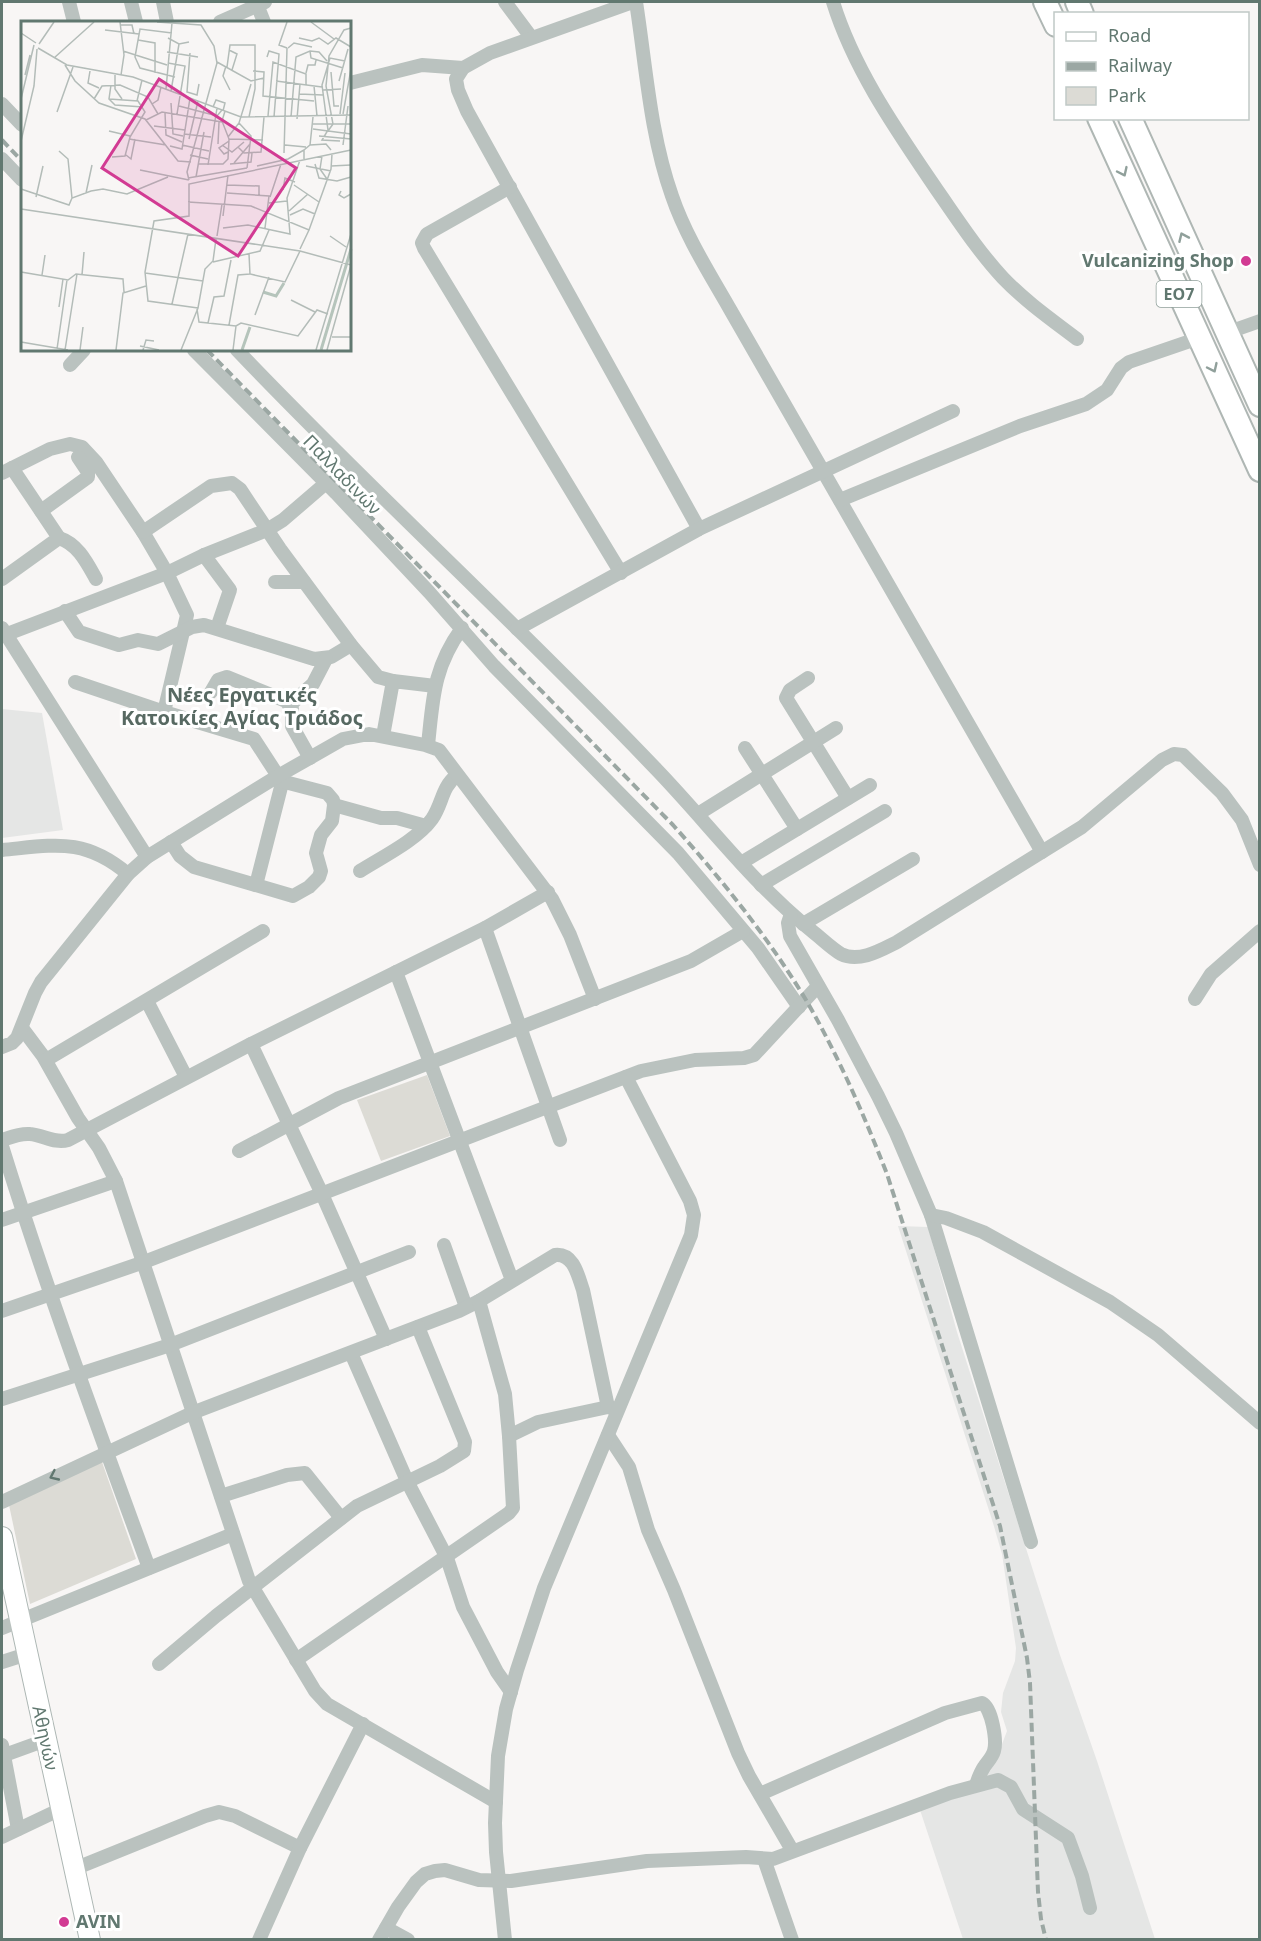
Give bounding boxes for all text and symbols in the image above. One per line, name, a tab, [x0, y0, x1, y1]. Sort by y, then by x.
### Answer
legend	[1054, 12, 1249, 120]
inset map	[21, 21, 351, 351]
text: Road	[1108, 23, 1151, 47]
text: Railway	[1108, 53, 1173, 77]
text: Park	[1108, 83, 1146, 107]
one-way arrow	[1116, 165, 1128, 176]
one-way arrow	[1179, 233, 1191, 244]
place label: Vulcanizing Shop	[1082, 248, 1234, 272]
marker: Vulcanizing Shop	[1239, 254, 1253, 268]
road number: ΕΟ7	[1156, 281, 1202, 307]
one-way arrow	[1206, 362, 1218, 373]
street label: Παλλαδινών	[298, 429, 387, 520]
district label: Νέες Εργατικές Κατοικίες Αγίας Τριάδος	[121, 681, 363, 731]
one-way arrow	[50, 1469, 61, 1481]
street label: Αθηνών	[27, 1703, 65, 1772]
place label: AVIN	[76, 1909, 121, 1933]
marker: AVIN	[57, 1915, 71, 1929]

